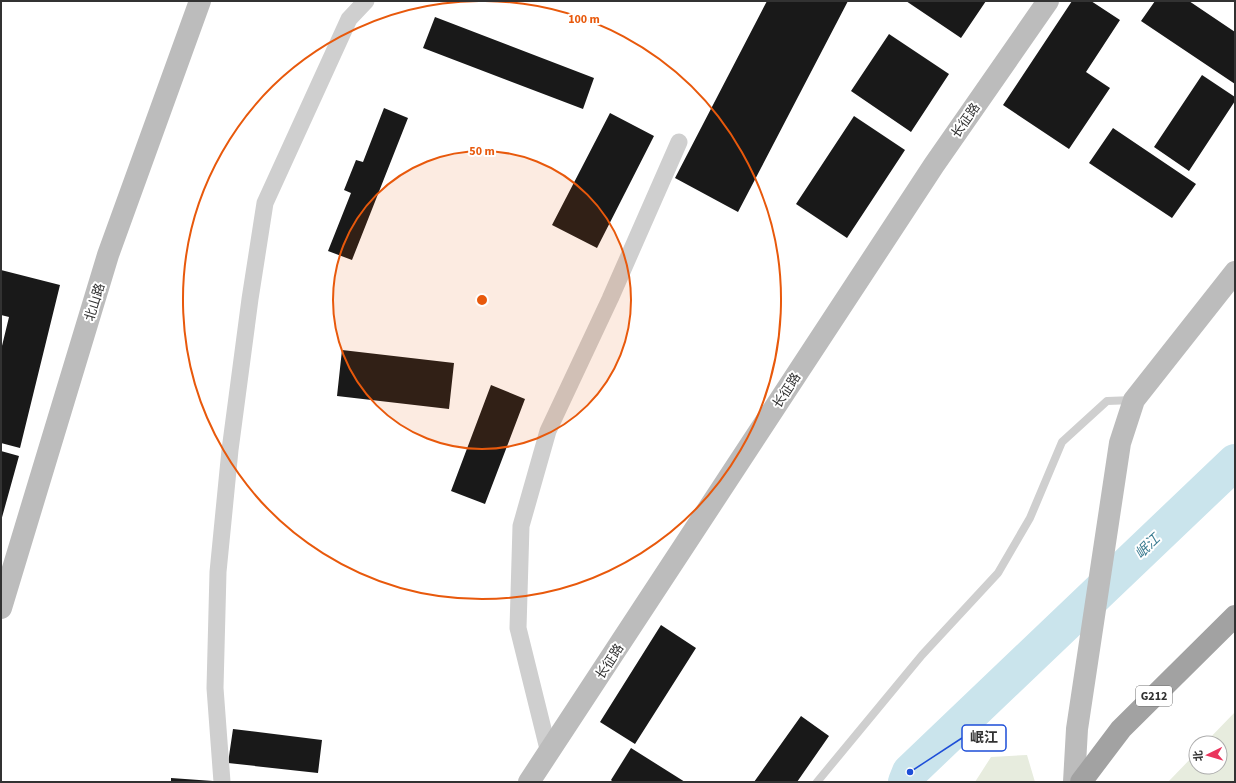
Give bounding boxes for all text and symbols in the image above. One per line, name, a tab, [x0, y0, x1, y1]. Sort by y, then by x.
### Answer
text: 100 m	[568, 11, 600, 28]
street label: 长征路	[947, 99, 984, 142]
text: 50 m	[469, 143, 495, 160]
street label: 北山路	[81, 281, 109, 324]
centre of rings	[475, 293, 489, 307]
street label: 长征路	[769, 369, 805, 412]
water label: 岷江	[1131, 528, 1166, 564]
street label: 长征路	[592, 640, 628, 683]
road number: G212	[1136, 686, 1172, 706]
callout: 岷江	[962, 725, 1006, 751]
text: 岷江	[970, 728, 998, 748]
north arrow	[1188, 735, 1228, 775]
text: 北	[1191, 750, 1206, 762]

